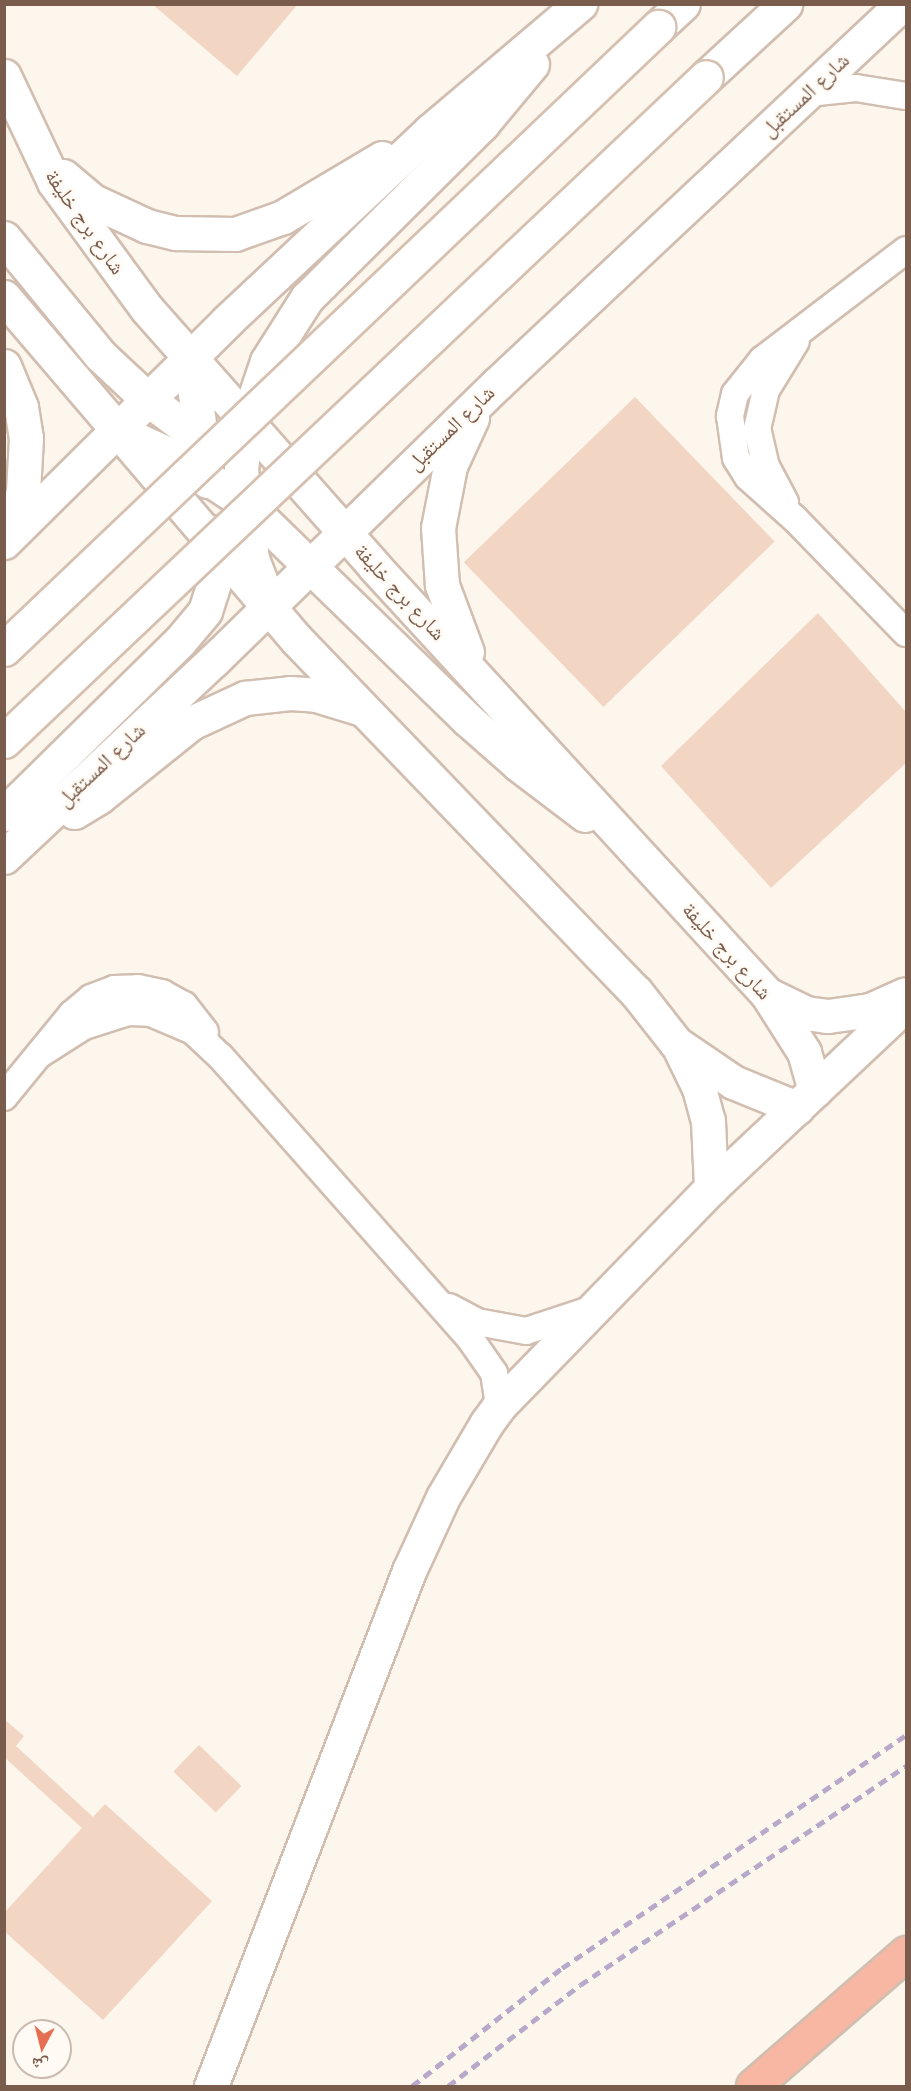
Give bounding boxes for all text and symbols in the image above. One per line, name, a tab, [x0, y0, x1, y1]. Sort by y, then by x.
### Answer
street label: شارع المستقبل	[756, 48, 854, 142]
street label: شارع برج خليفة	[40, 165, 130, 279]
street label: شارع المستقبل	[402, 380, 500, 476]
street label: شارع برج خليفة	[349, 539, 451, 645]
street label: شارع المستقبل	[52, 718, 150, 812]
street label: شارع برج خليفة	[677, 897, 777, 1005]
north arrow	[12, 2019, 72, 2079]
text: ش	[30, 2054, 50, 2076]

